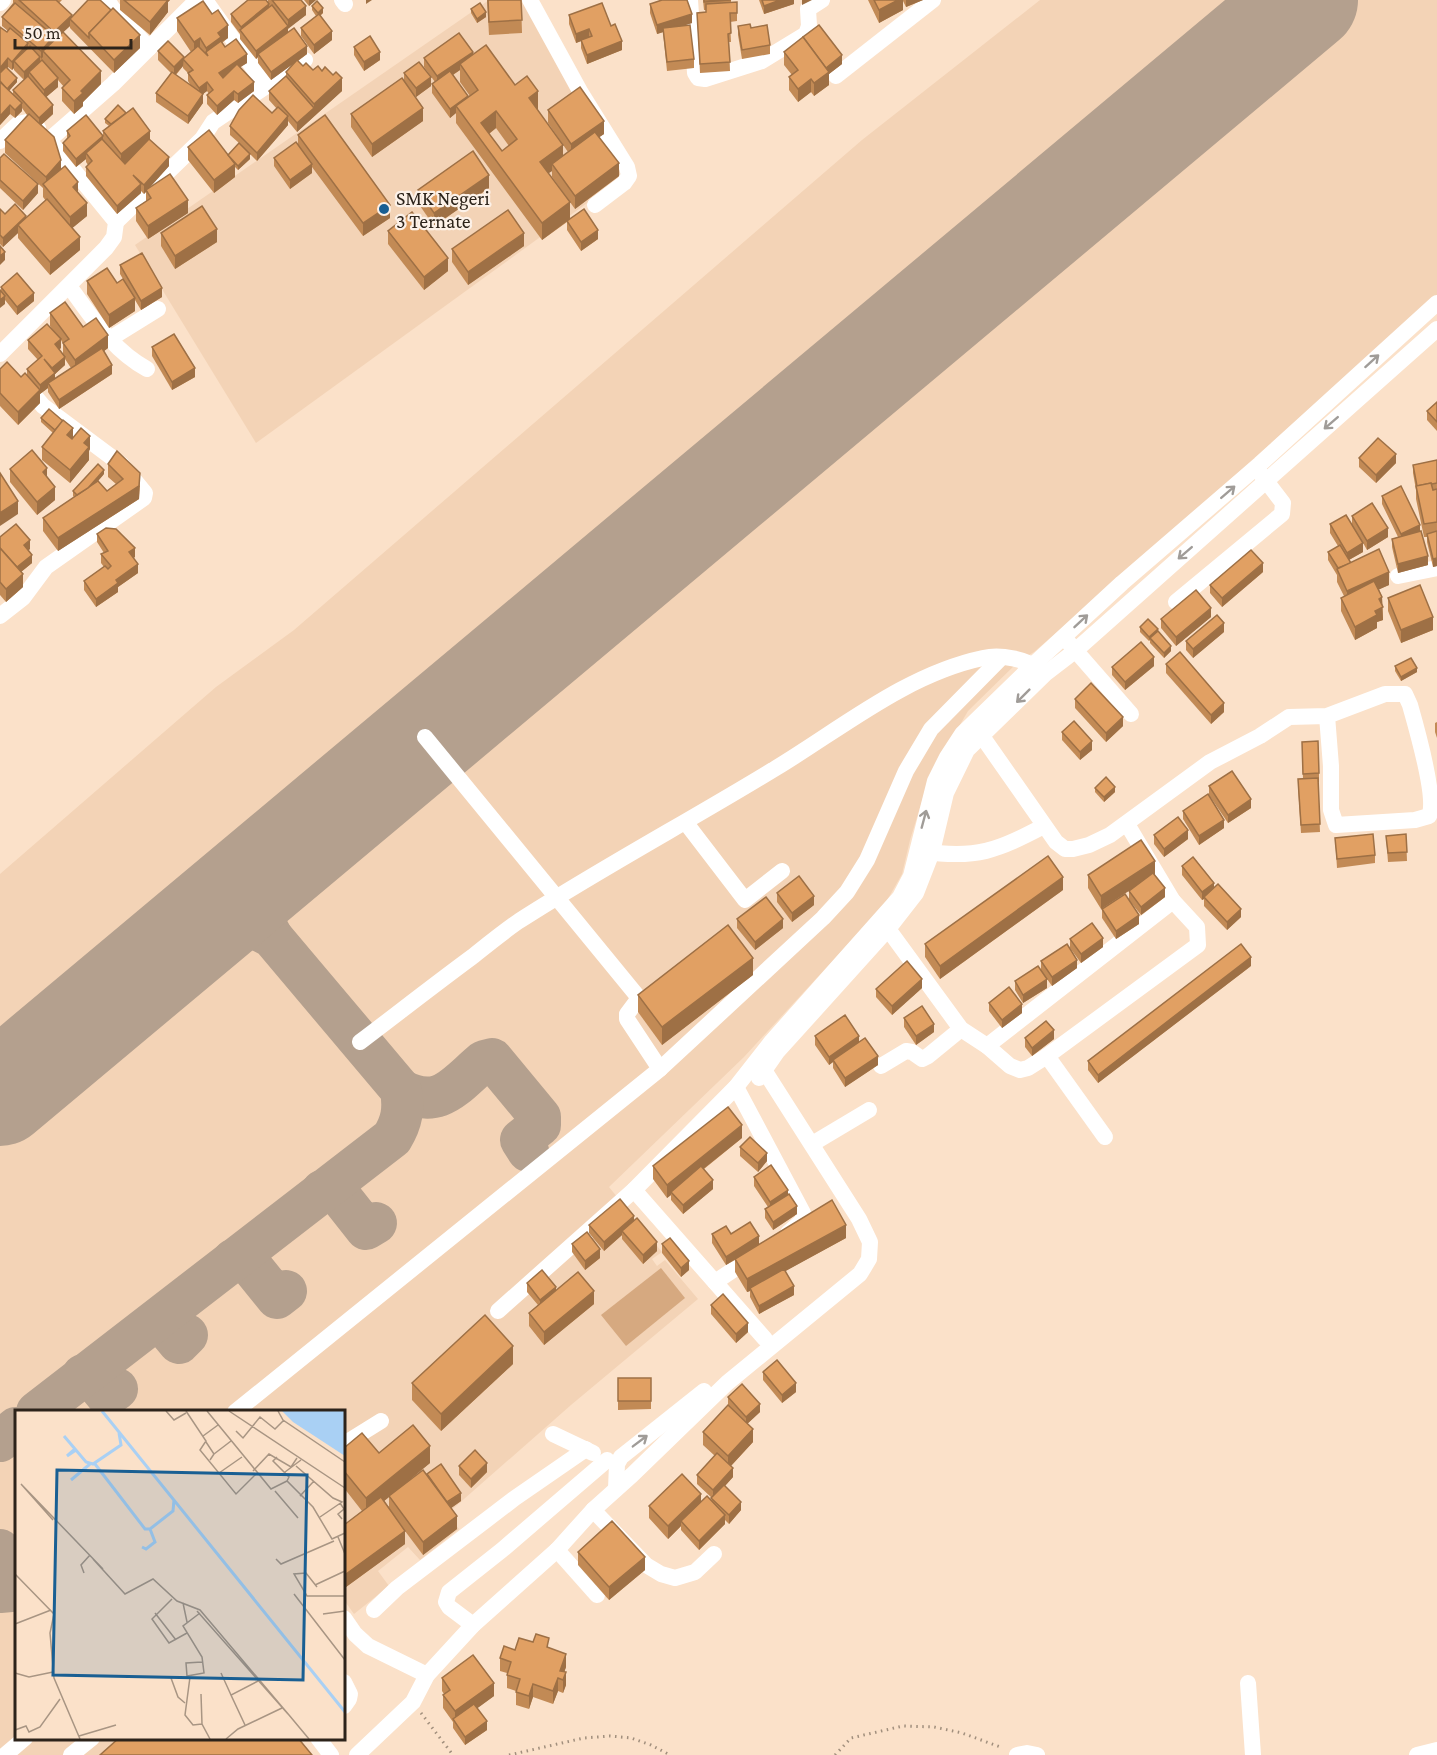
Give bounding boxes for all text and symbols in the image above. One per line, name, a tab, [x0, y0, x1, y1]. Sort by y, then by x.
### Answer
scale bar	[15, 12, 130, 50]
text: 50 m	[24, 23, 61, 43]
place label: SMK Negeri 3 Ternate	[396, 187, 490, 232]
marker: SMK Negeri 3 Ternate	[377, 202, 391, 216]
one-way arrow	[1364, 354, 1379, 368]
one-way arrow	[1323, 416, 1338, 430]
one-way arrow	[1220, 485, 1235, 499]
one-way arrow	[1177, 547, 1193, 560]
one-way arrow	[1073, 614, 1088, 628]
one-way arrow	[1016, 688, 1030, 703]
one-way arrow	[919, 810, 931, 829]
inset map	[15, 1410, 345, 1740]
one-way arrow	[632, 1434, 648, 1447]

